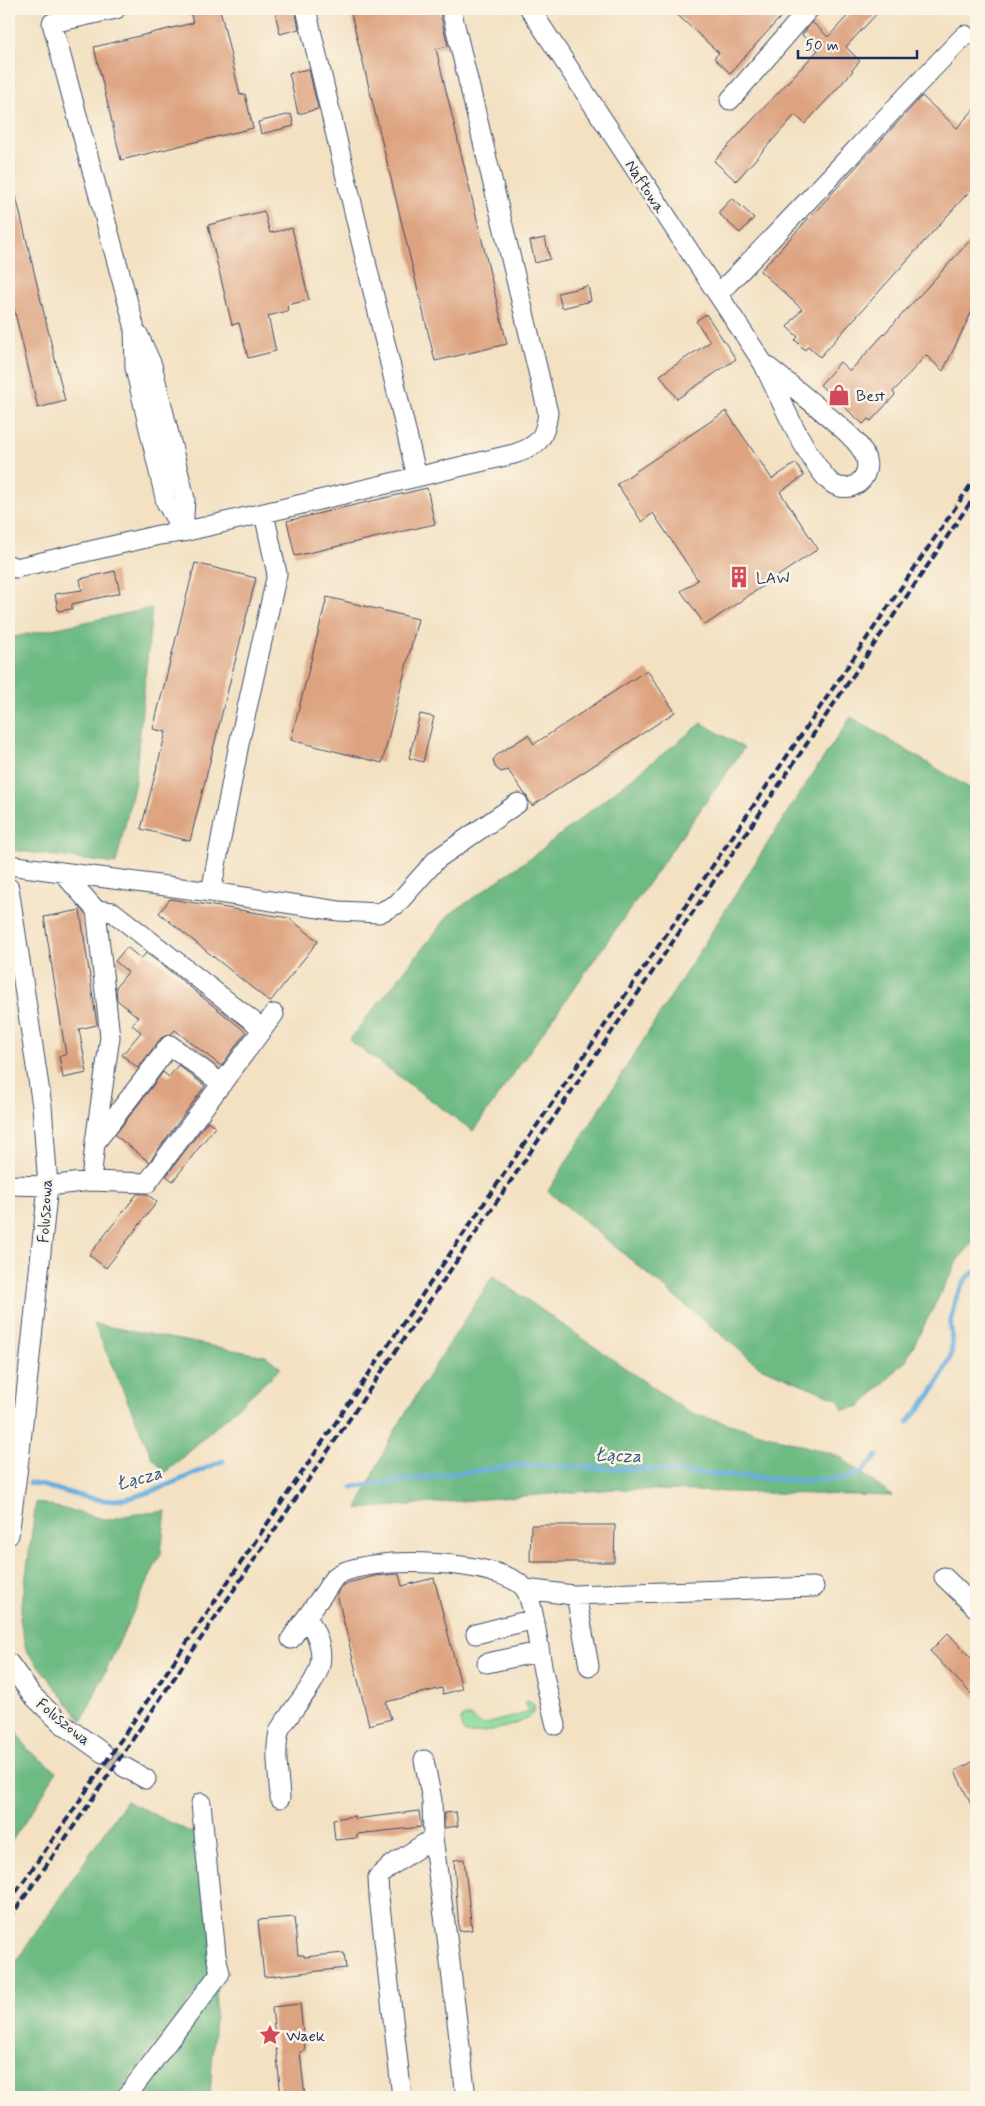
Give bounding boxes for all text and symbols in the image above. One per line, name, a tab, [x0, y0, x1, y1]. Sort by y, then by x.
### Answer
scale bar	[798, 28, 916, 60]
text: 50 m	[805, 36, 839, 56]
street label: Naftowa	[620, 156, 670, 218]
shop icon: Best	[826, 382, 852, 408]
place label: Best	[856, 386, 885, 407]
building icon: LAW	[726, 564, 752, 590]
place label: LAW	[756, 568, 790, 589]
street label: Foluszowa	[33, 1179, 58, 1244]
water label: Łącza	[594, 1443, 642, 1469]
water label: Łącza	[113, 1461, 165, 1497]
street label: Foluszowa	[32, 1694, 95, 1751]
place icon: Waek	[257, 2022, 283, 2048]
place label: Waek	[286, 2026, 325, 2047]

